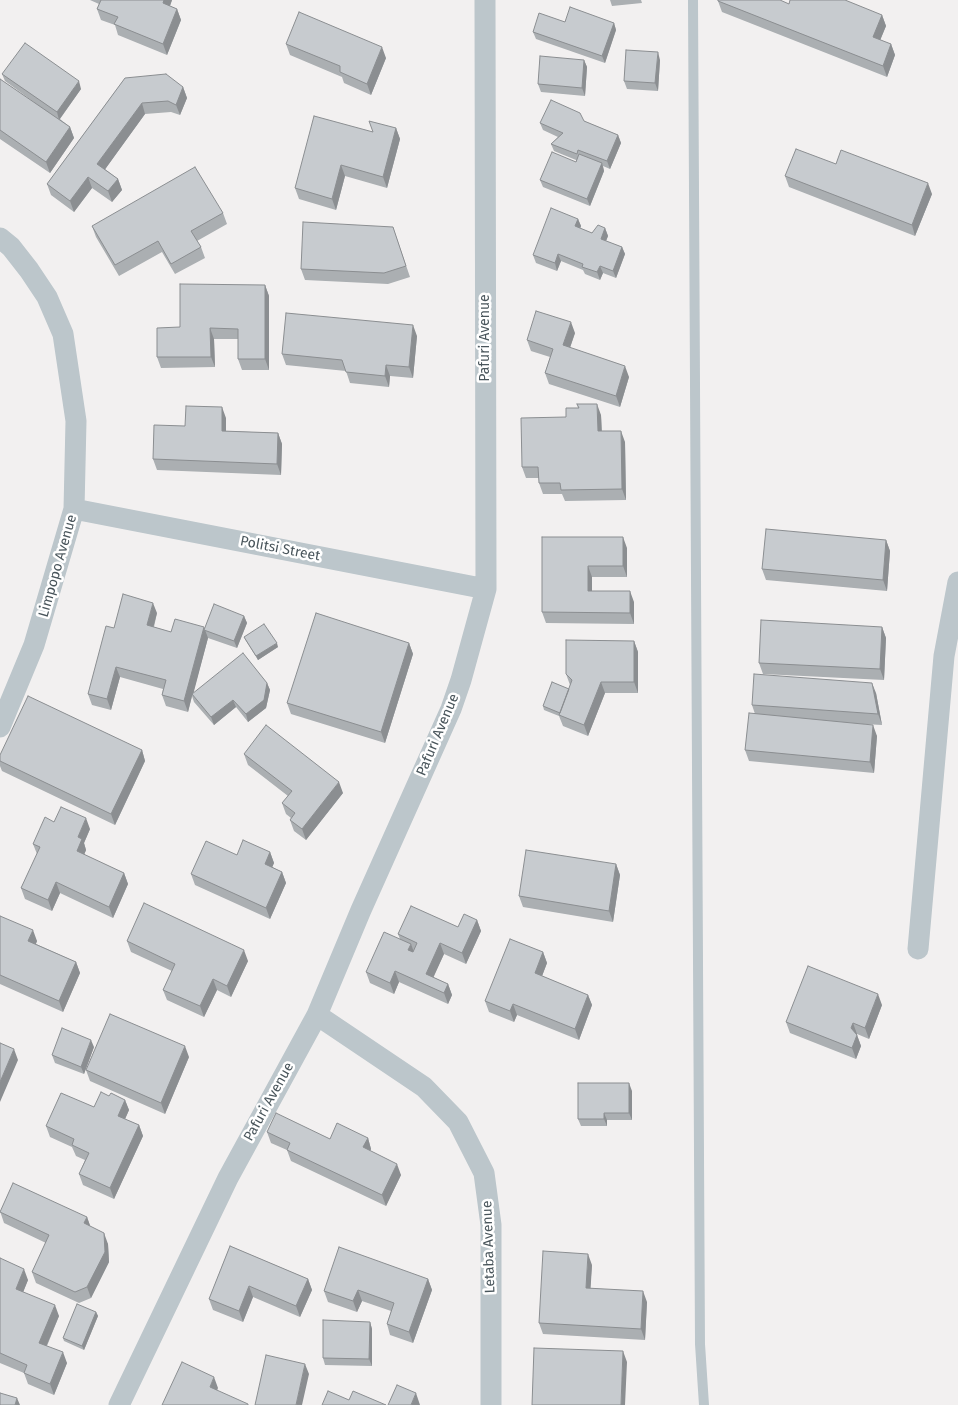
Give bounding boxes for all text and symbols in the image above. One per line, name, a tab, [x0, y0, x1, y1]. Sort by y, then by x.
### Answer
street label: Pafuri Avenue	[477, 294, 493, 382]
street label: Limpopo Avenue	[35, 513, 81, 619]
street label: Politsi Street	[239, 533, 321, 565]
street label: Pafuri Avenue	[413, 692, 463, 778]
street label: Pafuri Avenue	[240, 1060, 298, 1144]
street label: Letaba Avenue	[479, 1200, 499, 1294]

